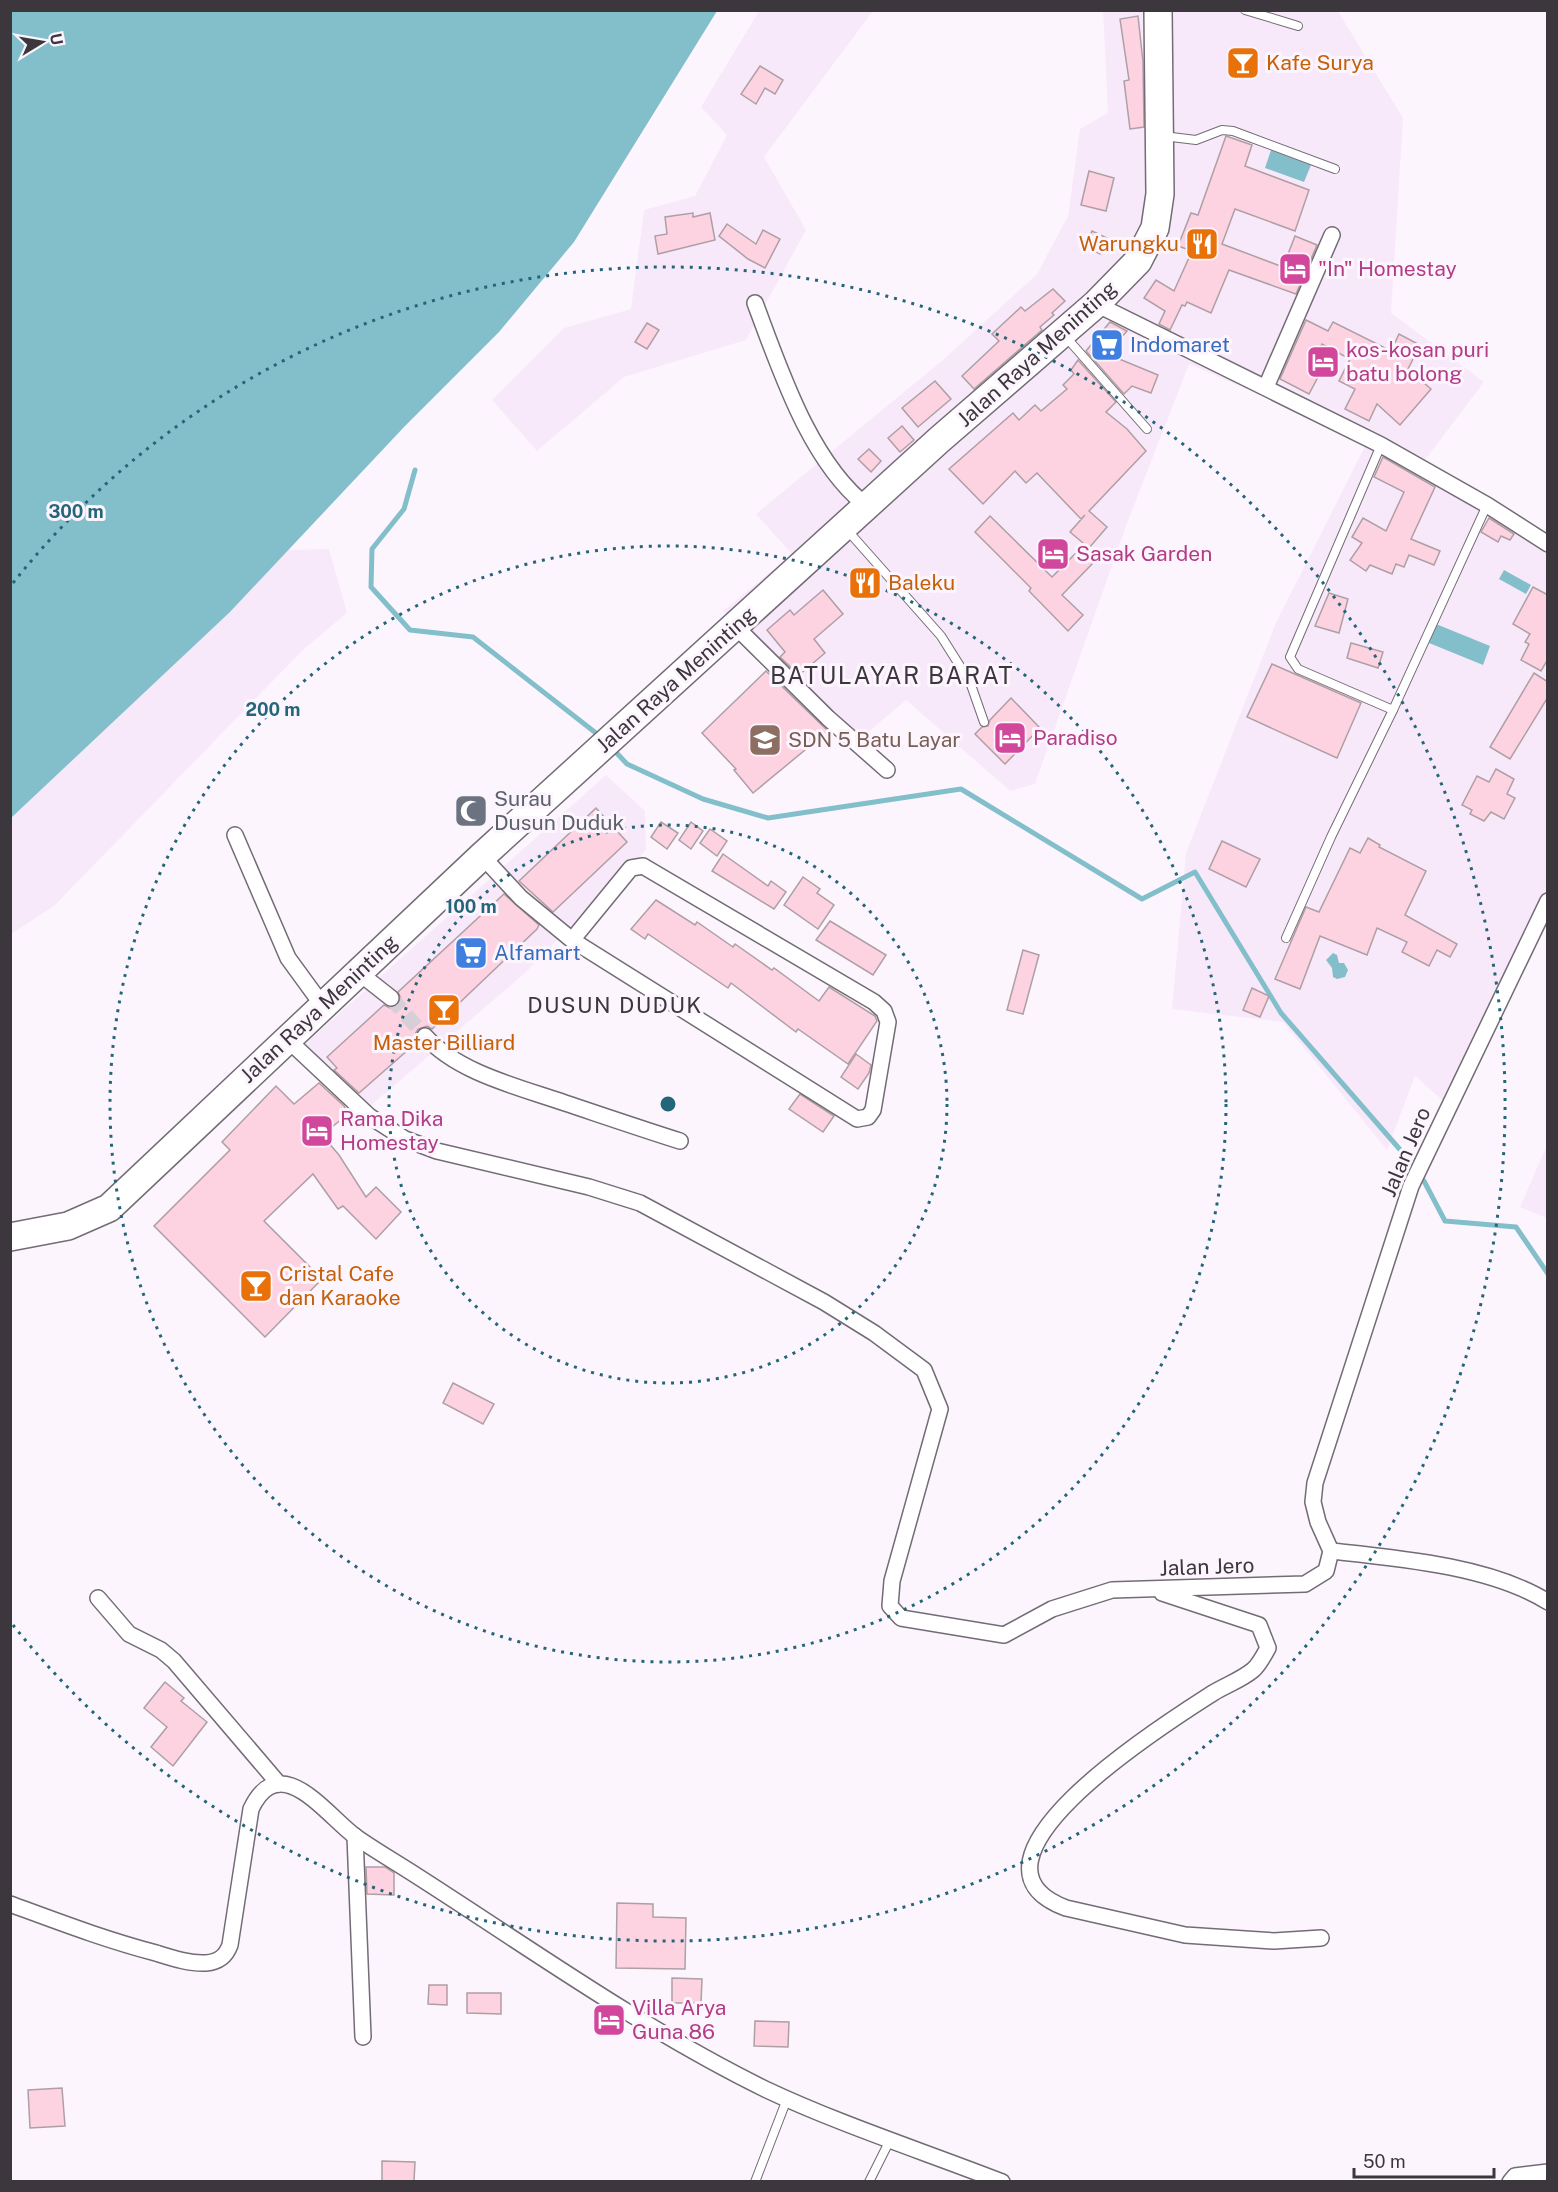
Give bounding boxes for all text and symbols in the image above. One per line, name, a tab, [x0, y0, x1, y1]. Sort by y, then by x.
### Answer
north arrow	[12, 12, 72, 72]
text: U	[46, 32, 67, 47]
bar icon: Kafe Surya	[1225, 45, 1261, 81]
place label: Kafe Surya	[1266, 50, 1374, 75]
restaurant icon: Warungku	[1184, 226, 1220, 262]
place label: Warungku	[1079, 231, 1179, 256]
hotel icon: "In" Homestay	[1277, 251, 1313, 287]
place label: "In" Homestay	[1318, 256, 1457, 281]
street label: Jalan Raya Meninting	[952, 275, 1122, 432]
supermarket icon: Indomaret	[1089, 327, 1125, 363]
place label: Indomaret	[1130, 332, 1230, 357]
place label: kos-kosan puri batu bolong	[1346, 337, 1489, 386]
hotel icon: kos-kosan puri batu bolong	[1305, 344, 1341, 380]
text: 300 m	[48, 501, 104, 522]
hotel icon: Sasak Garden	[1035, 536, 1071, 572]
place label: Sasak Garden	[1076, 541, 1212, 566]
restaurant icon: Baleku	[847, 565, 883, 601]
place label: Baleku	[888, 570, 955, 595]
street label: Jalan Raya Meninting	[591, 601, 761, 758]
district label: BATULAYAR BARAT	[770, 661, 1014, 689]
text: 200 m	[246, 699, 300, 720]
hotel icon: Paradiso	[992, 720, 1028, 756]
school or university icon: SDN 5 Batu Layar	[747, 722, 783, 758]
place label: Paradiso	[1033, 725, 1118, 750]
place label: SDN 5 Batu Layar	[788, 727, 961, 752]
place label: Surau Dusun Duduk	[494, 786, 625, 835]
mosque icon: Surau Dusun Duduk	[453, 793, 489, 829]
text: 100 m	[445, 896, 497, 917]
street label: Jalan Raya Meninting	[235, 929, 403, 1088]
supermarket icon: Alfamart	[453, 935, 489, 971]
place label: Alfamart	[494, 940, 581, 965]
bar icon: Master Billiard	[426, 992, 462, 1028]
district label: DUSUN DUDUK	[527, 992, 703, 1018]
place label: Master Billiard	[373, 1030, 515, 1055]
centre of rings	[658, 1094, 678, 1114]
street label: Jalan Jero	[1376, 1103, 1436, 1200]
place label: Rama Dika Homestay	[340, 1106, 443, 1155]
hotel icon: Rama Dika Homestay	[299, 1113, 335, 1149]
place label: Cristal Cafe dan Karaoke	[279, 1261, 401, 1310]
bar icon: Cristal Cafe dan Karaoke	[238, 1268, 274, 1304]
street label: Jalan Jero	[1159, 1552, 1255, 1581]
place label: Villa Arya Guna 86	[632, 1995, 726, 2044]
hotel icon: Villa Arya Guna 86	[591, 2002, 627, 2038]
scale bar	[1354, 2141, 1494, 2179]
text: 50 m	[1363, 2151, 1406, 2172]

